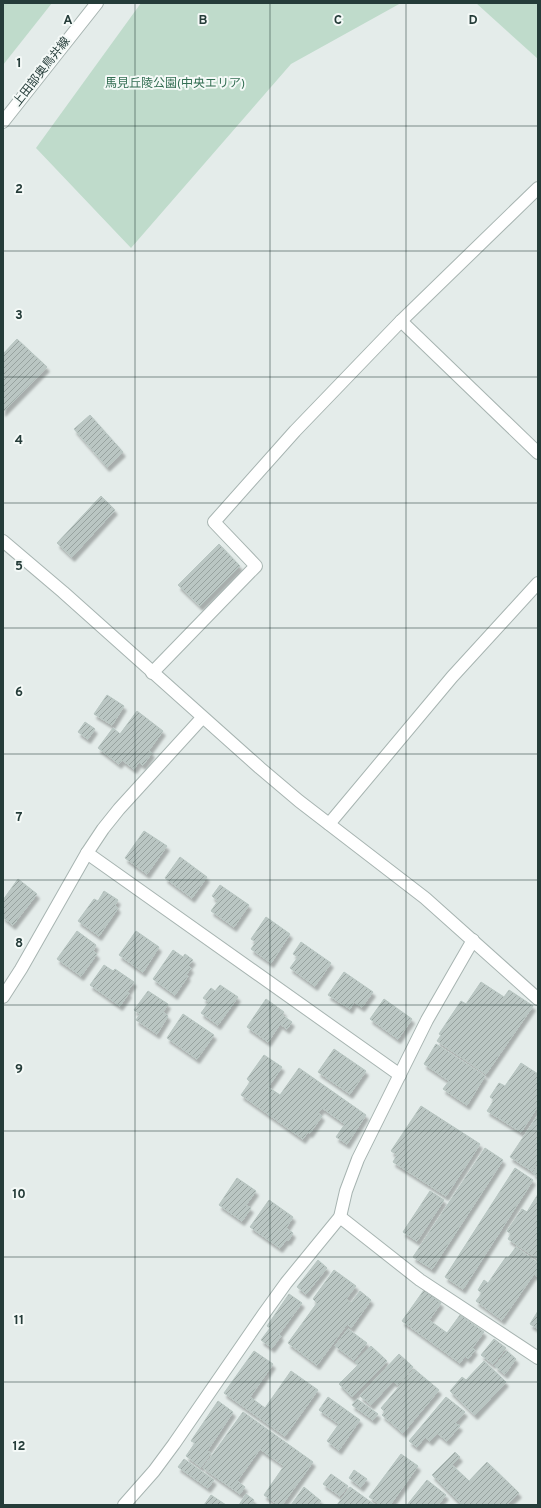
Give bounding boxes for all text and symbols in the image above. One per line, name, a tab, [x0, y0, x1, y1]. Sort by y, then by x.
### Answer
text: A	[63, 13, 73, 29]
text: B	[199, 13, 208, 29]
text: C	[334, 13, 342, 29]
text: D	[468, 13, 478, 29]
street label: 上田部奥鳥井線	[10, 34, 74, 110]
text: 1	[16, 56, 22, 72]
park label: 馬見丘陵公園(中央エリア)	[105, 76, 245, 92]
text: 2	[15, 182, 23, 198]
text: 3	[15, 308, 23, 324]
text: 4	[15, 433, 23, 449]
text: 5	[15, 559, 23, 575]
text: 6	[15, 685, 23, 701]
text: 7	[16, 810, 23, 826]
text: 8	[15, 936, 23, 952]
text: 9	[15, 1062, 23, 1078]
text: 10	[12, 1187, 26, 1203]
text: 11	[14, 1313, 24, 1329]
text: 12	[12, 1439, 26, 1455]

